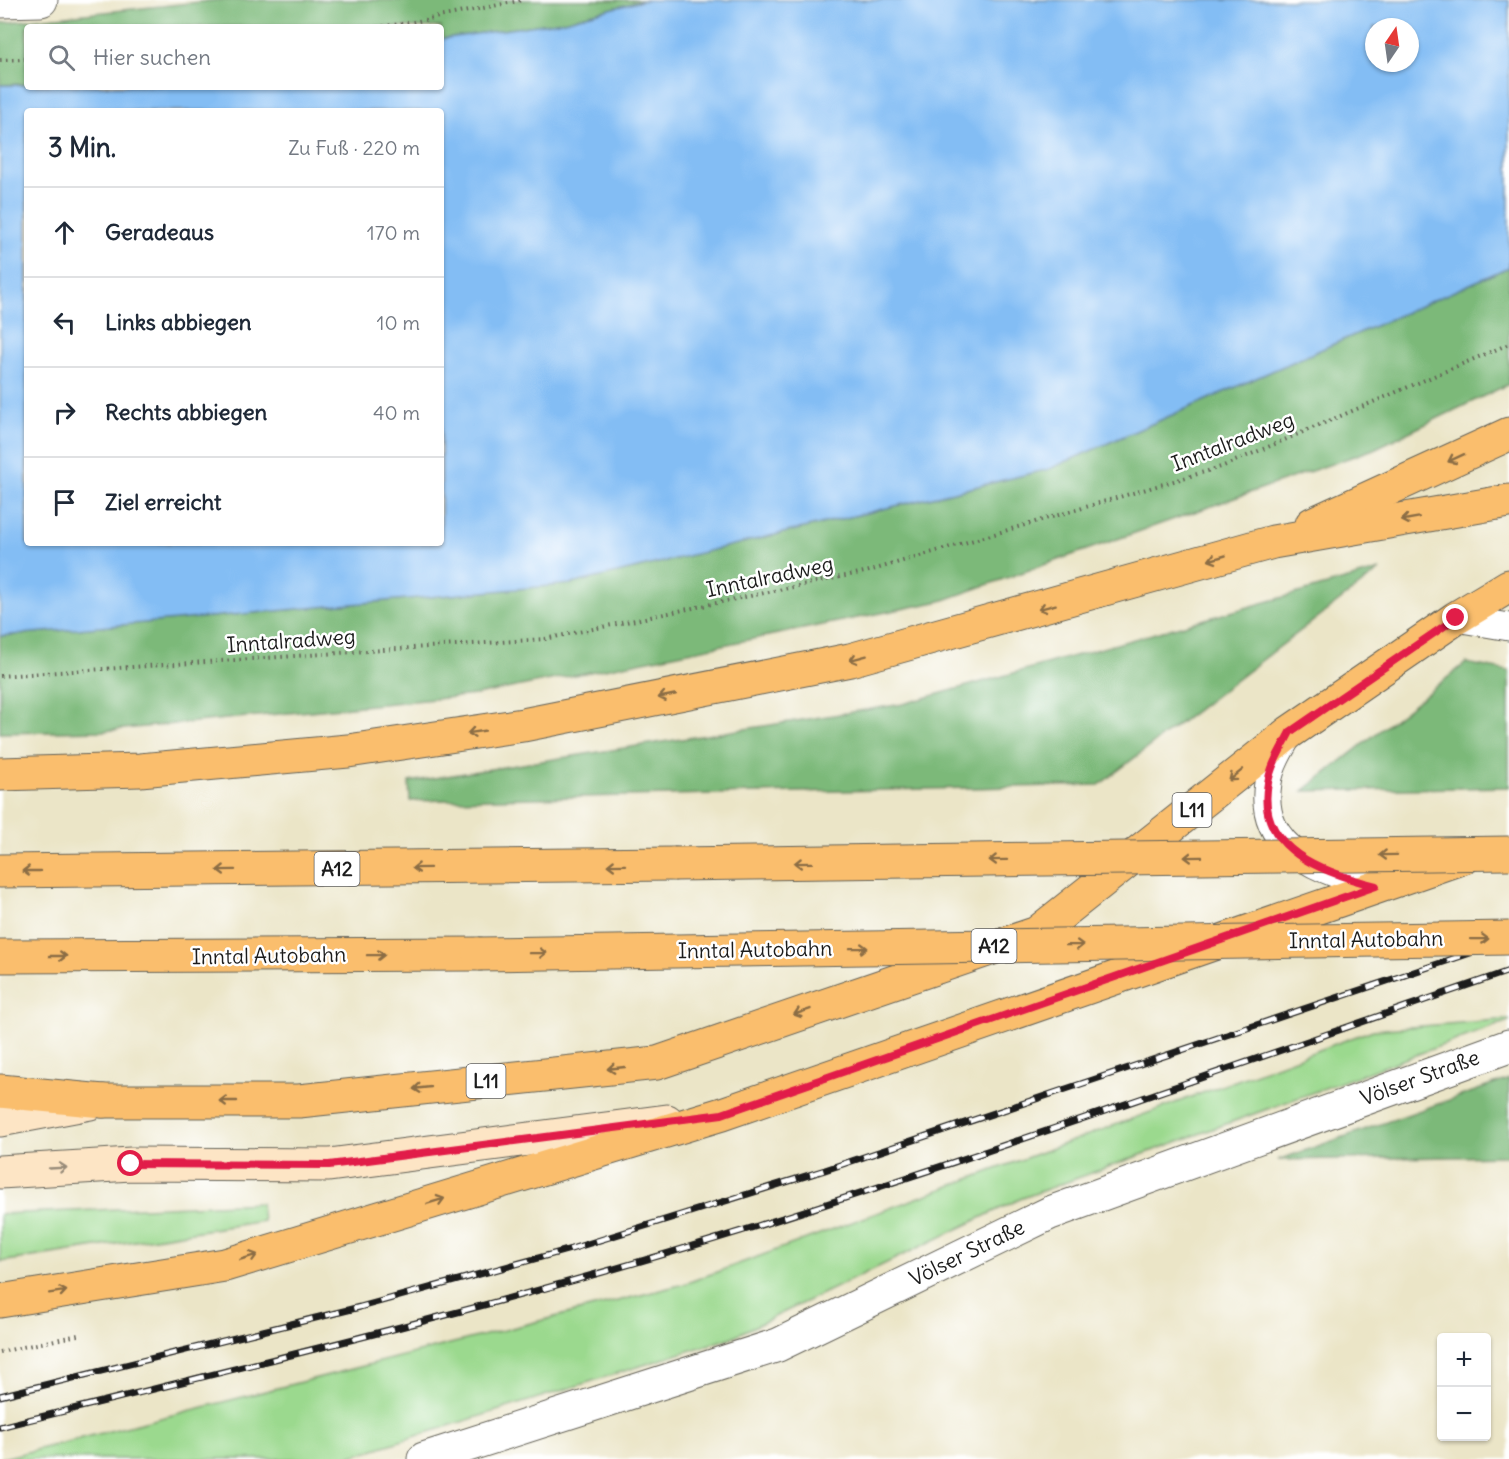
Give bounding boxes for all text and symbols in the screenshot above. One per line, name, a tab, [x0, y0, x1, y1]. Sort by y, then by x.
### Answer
north arrow	[1365, 18, 1419, 72]
search box	[24, 24, 444, 90]
icon: search	[45, 41, 78, 74]
text: Hier suchen	[93, 43, 211, 71]
text: 3 Min.	[48, 131, 116, 164]
text: Zu Fuß · 220 m	[288, 135, 420, 160]
icon: ahead	[48, 216, 81, 249]
text: Geradeaus	[105, 218, 214, 246]
text: 170 m	[367, 220, 420, 245]
icon: left	[48, 306, 81, 339]
text: Links abbiegen	[105, 308, 252, 336]
text: 10 m	[377, 310, 420, 335]
icon: right	[48, 396, 81, 429]
text: Rechts abbiegen	[105, 398, 267, 426]
text: 40 m	[373, 400, 420, 425]
street label: Inntalradweg	[1168, 406, 1298, 477]
one-way arrow	[1447, 452, 1465, 464]
icon: arrive	[48, 486, 81, 519]
text: Ziel erreicht	[105, 488, 222, 516]
one-way arrow	[1401, 514, 1421, 525]
street label: Inntalradweg	[704, 550, 836, 603]
one-way arrow	[1208, 553, 1227, 565]
one-way arrow	[1037, 601, 1056, 613]
route end	[1442, 604, 1468, 630]
street label: Inntalradweg	[226, 623, 356, 658]
one-way arrow	[849, 653, 868, 664]
one-way arrow	[658, 691, 678, 702]
one-way arrow	[466, 726, 486, 737]
one-way arrow	[1229, 768, 1245, 781]
road number: L11	[1172, 793, 1212, 827]
one-way arrow	[1378, 849, 1398, 861]
road number: A12	[314, 852, 360, 886]
one-way arrow	[1183, 852, 1203, 863]
one-way arrow	[988, 854, 1008, 866]
one-way arrow	[793, 857, 813, 869]
one-way arrow	[606, 859, 626, 871]
one-way arrow	[411, 862, 431, 874]
one-way arrow	[216, 864, 236, 876]
one-way arrow	[21, 865, 41, 877]
street label: Inntal Autobahn	[1289, 925, 1443, 954]
road number: A12	[972, 929, 1016, 963]
one-way arrow	[1469, 933, 1489, 945]
street label: Inntal Autobahn	[678, 935, 832, 964]
one-way arrow	[1064, 939, 1084, 951]
street label: Inntal Autobahn	[192, 941, 346, 970]
one-way arrow	[848, 942, 868, 954]
one-way arrow	[527, 947, 547, 959]
one-way arrow	[366, 949, 386, 961]
one-way arrow	[48, 950, 68, 962]
one-way arrow	[793, 1008, 812, 1019]
street label: Völser Straße	[1357, 1044, 1483, 1112]
one-way arrow	[606, 1062, 626, 1073]
road number: L11	[466, 1064, 506, 1098]
one-way arrow	[412, 1083, 432, 1094]
one-way arrow	[218, 1095, 238, 1107]
route start	[117, 1150, 143, 1176]
one-way arrow	[48, 1162, 68, 1173]
one-way arrow	[426, 1195, 445, 1206]
street label: Völser Straße	[905, 1213, 1029, 1292]
one-way arrow	[240, 1251, 259, 1262]
one-way arrow	[47, 1286, 67, 1297]
map controls	[1437, 1333, 1491, 1441]
button: +	[1437, 1333, 1491, 1387]
button: −	[1437, 1387, 1491, 1441]

